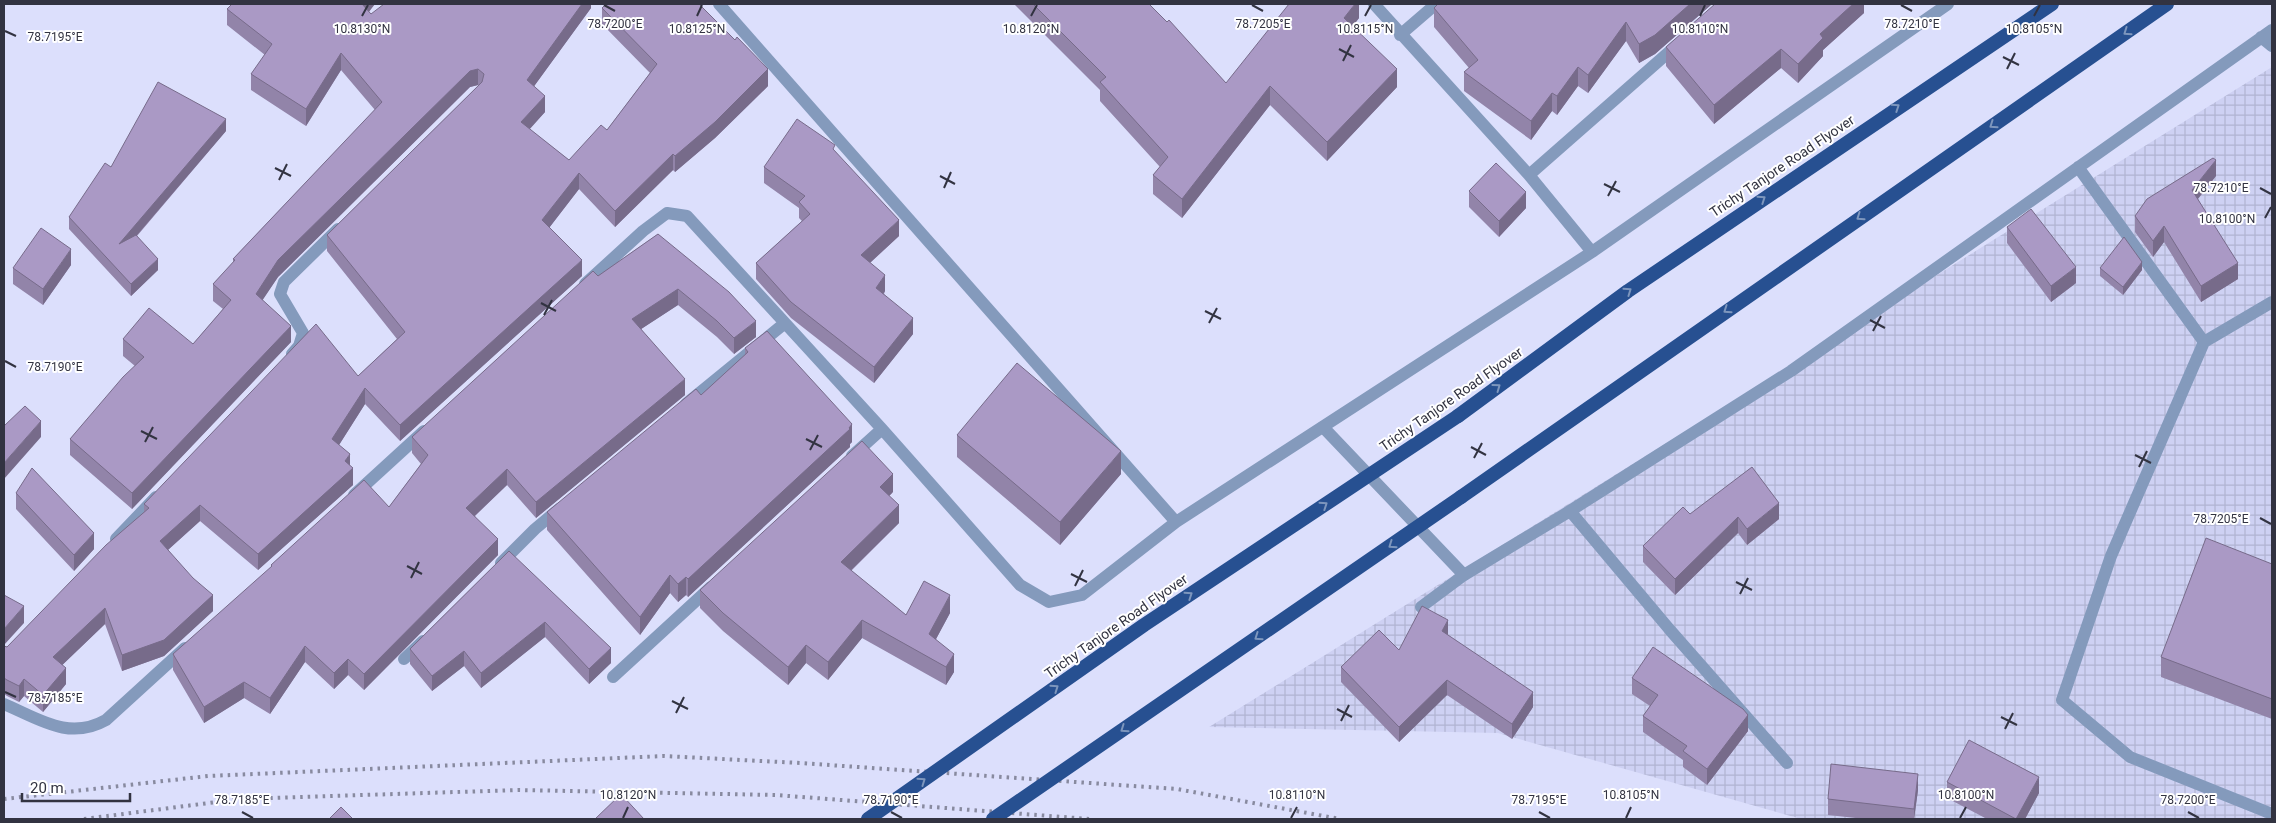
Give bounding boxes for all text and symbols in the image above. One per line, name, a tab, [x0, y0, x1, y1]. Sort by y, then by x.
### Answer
text: 78.7200°E	[588, 17, 643, 31]
text: 78.7205°E	[1236, 17, 1291, 31]
text: 78.7210°E	[1885, 17, 1940, 31]
text: 10.8130°N	[334, 22, 390, 36]
text: 10.8125°N	[669, 22, 725, 36]
text: 10.8120°N	[1003, 22, 1059, 36]
text: 10.8115°N	[1337, 22, 1393, 36]
text: 10.8110°N	[1672, 22, 1728, 36]
text: 10.8105°N	[2006, 22, 2062, 36]
one-way arrow	[2123, 26, 2132, 35]
text: 78.7195°E	[28, 30, 83, 44]
one-way arrow	[1890, 104, 1900, 113]
street label: Trichy Tanjore Road Flyover	[1707, 112, 1857, 220]
one-way arrow	[1989, 119, 1999, 128]
text: 78.7210°E	[2194, 181, 2249, 195]
one-way arrow	[1756, 196, 1766, 205]
one-way arrow	[1856, 211, 1866, 220]
text: 10.8100°N	[2199, 212, 2255, 226]
one-way arrow	[1622, 288, 1632, 297]
one-way arrow	[1723, 304, 1732, 313]
street label: Trichy Tanjore Road Flyover	[1377, 343, 1526, 454]
text: 78.7190°E	[28, 360, 83, 374]
one-way arrow	[1491, 385, 1500, 393]
one-way arrow	[1318, 502, 1328, 511]
text: 78.7205°E	[2194, 512, 2249, 526]
one-way arrow	[1388, 539, 1398, 548]
street label: Trichy Tanjore Road Flyover	[1042, 570, 1191, 681]
one-way arrow	[1183, 592, 1192, 601]
one-way arrow	[1254, 631, 1264, 640]
one-way arrow	[1049, 685, 1059, 694]
text: 78.7185°E	[28, 691, 83, 705]
one-way arrow	[1121, 723, 1130, 732]
scale bar	[22, 770, 130, 802]
one-way arrow	[916, 778, 926, 787]
text: 20 m	[30, 779, 64, 797]
text: 10.8120°N	[600, 788, 656, 802]
text: 10.8110°N	[1269, 788, 1325, 802]
text: 10.8105°N	[1603, 788, 1659, 802]
text: 10.8100°N	[1938, 788, 1994, 802]
text: 78.7185°E	[215, 793, 270, 807]
text: 78.7190°E	[864, 793, 919, 807]
text: 78.7195°E	[1512, 793, 1567, 807]
text: 78.7200°E	[2161, 793, 2216, 807]

